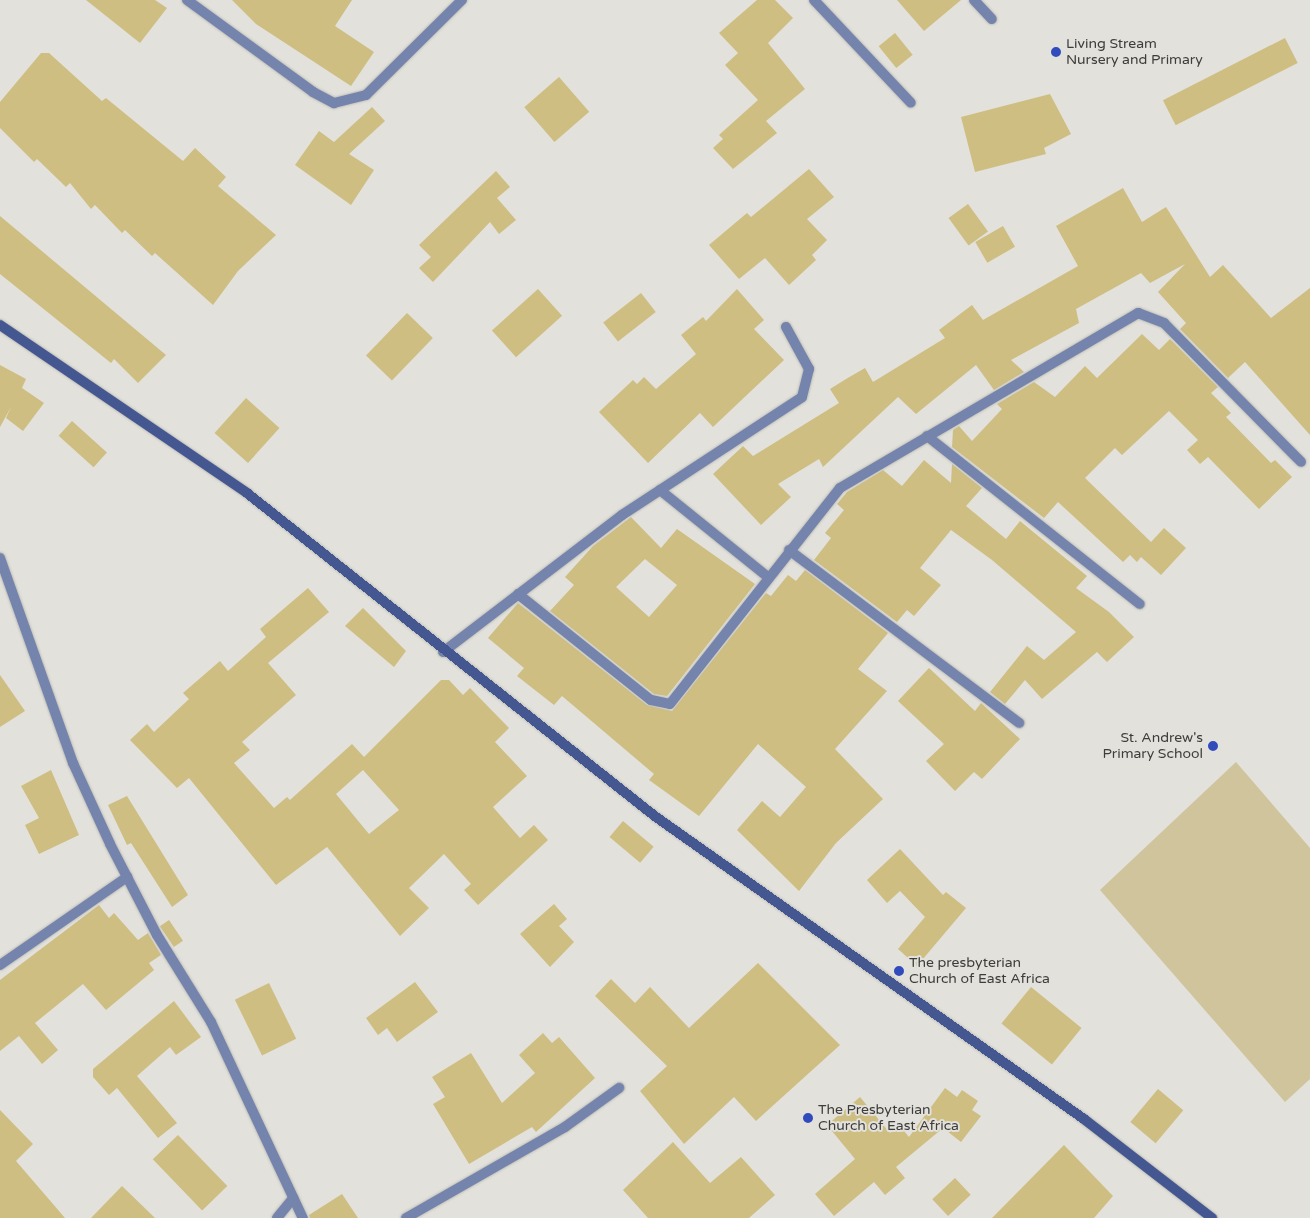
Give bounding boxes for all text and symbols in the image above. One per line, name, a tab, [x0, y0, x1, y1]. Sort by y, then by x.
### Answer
place label: Living Stream Nursery and Primary	[1066, 36, 1203, 68]
marker: Living Stream Nursery and Primary	[1050, 46, 1062, 58]
place label: St. Andrew's Primary School	[1102, 730, 1203, 762]
marker: St. Andrew's Primary School	[1207, 740, 1219, 752]
place label: The presbyterian Church of East Africa	[909, 955, 1050, 988]
marker: The presbyterian Church of East Africa	[893, 965, 905, 977]
place label: The Presbyterian Church of East Africa	[818, 1102, 959, 1134]
marker: The Presbyterian Church of East Africa	[802, 1112, 814, 1124]

